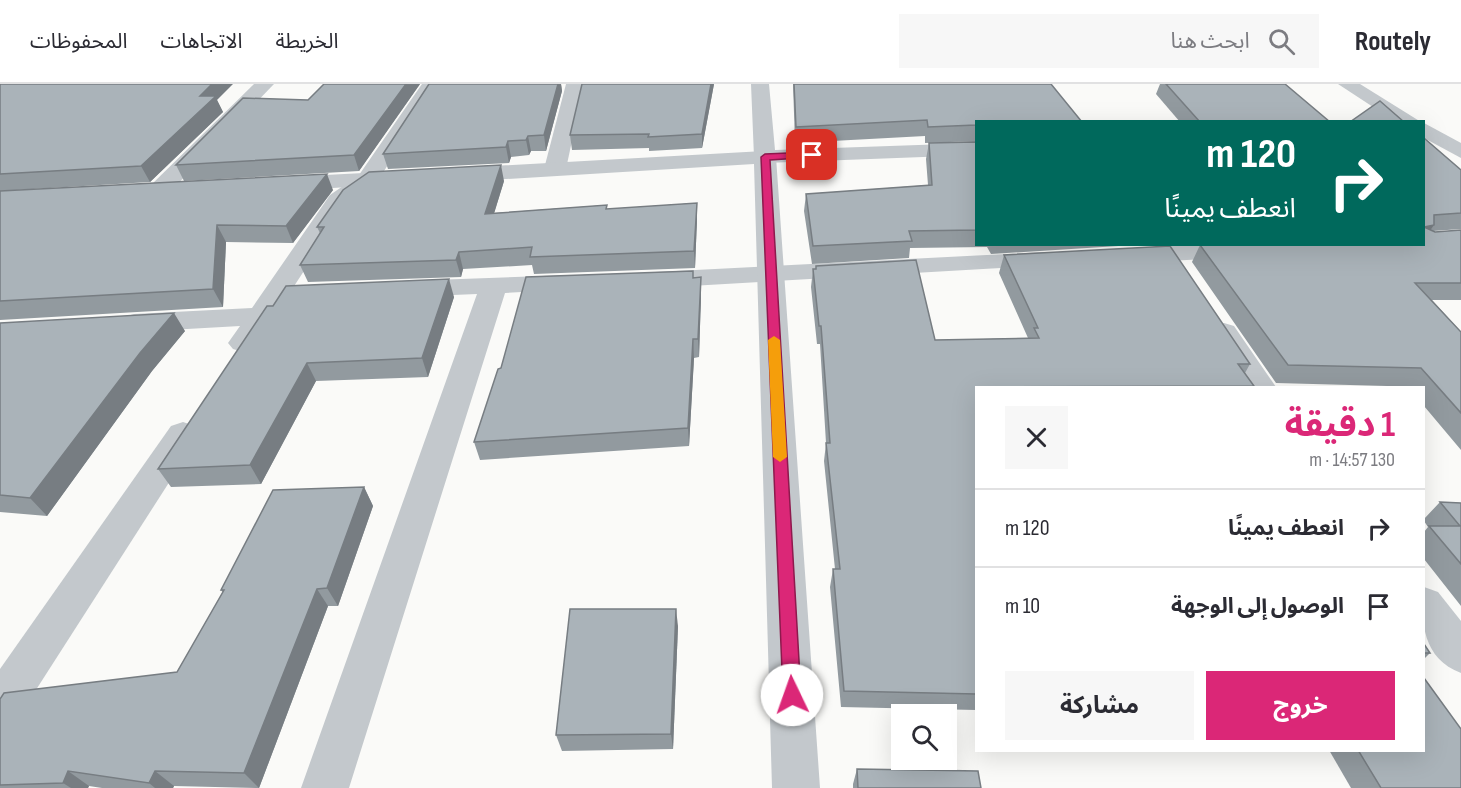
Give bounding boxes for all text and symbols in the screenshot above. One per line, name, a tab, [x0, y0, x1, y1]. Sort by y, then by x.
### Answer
search box	[899, 14, 1319, 68]
icon: search	[1265, 25, 1298, 58]
text: Routely	[1355, 25, 1431, 58]
text: ابحث هنا	[1170, 28, 1250, 55]
text: المحفوظات	[30, 29, 127, 54]
text: الاتجاهات	[160, 29, 242, 54]
text: الخريطة	[275, 29, 338, 54]
pin	[786, 129, 837, 180]
text: 120 m	[1206, 129, 1296, 180]
icon: arrive	[795, 138, 828, 171]
icon: right	[1317, 144, 1395, 222]
text: انعطف يمينًا	[1164, 193, 1296, 225]
text: 1 دقيقة	[1285, 404, 1395, 447]
button: close	[1005, 406, 1068, 469]
text: 130 m · 14:57	[1309, 448, 1395, 472]
icon: right	[1362, 512, 1395, 545]
text: 120 m	[1005, 515, 1049, 542]
text: انعطف يمينًا	[1228, 515, 1344, 542]
icon: arrive	[1362, 590, 1395, 623]
text: 10 m	[1005, 593, 1040, 620]
text: الوصول إلى الوجهة	[1171, 593, 1344, 620]
position arrow	[760, 663, 824, 727]
button: مشاركة	[1005, 671, 1194, 740]
button: خروج	[1206, 671, 1395, 740]
map controls	[891, 704, 957, 770]
button: search	[891, 704, 957, 770]

